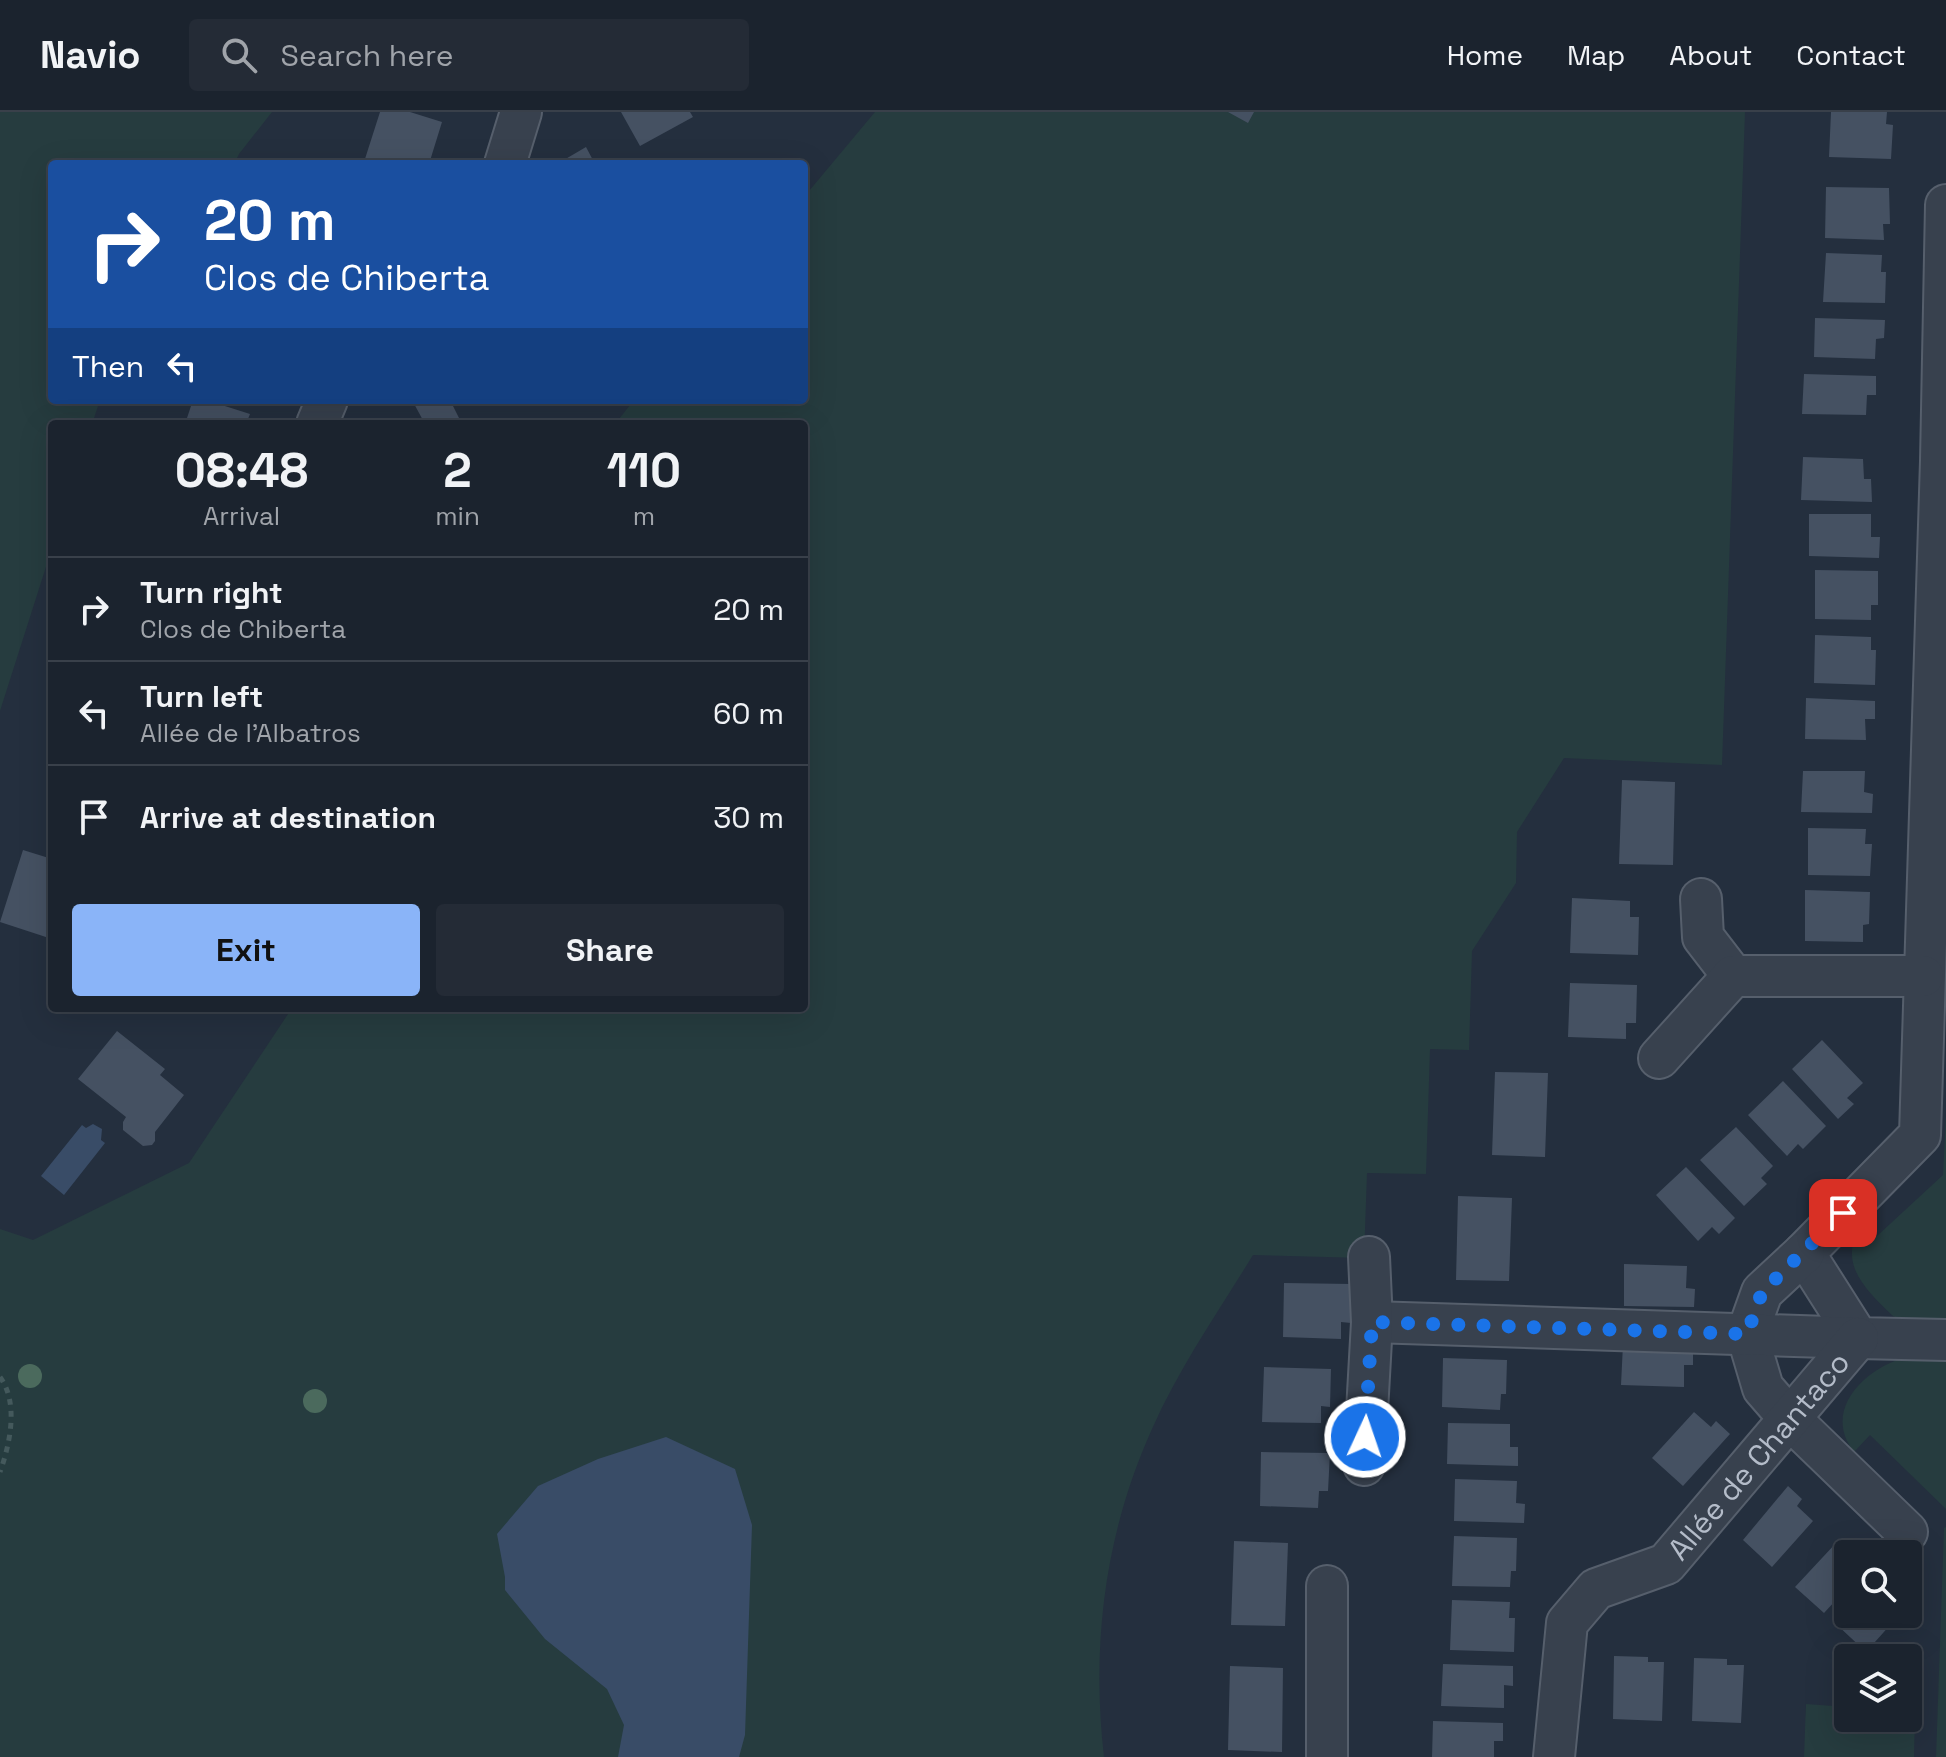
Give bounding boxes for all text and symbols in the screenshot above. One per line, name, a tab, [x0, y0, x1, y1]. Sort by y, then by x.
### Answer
search box	[189, 19, 749, 91]
text: Navio	[40, 31, 141, 79]
icon: search	[217, 33, 261, 77]
text: Search here	[281, 36, 453, 75]
text: Home	[1447, 37, 1523, 73]
text: Map	[1567, 37, 1625, 73]
text: About	[1669, 37, 1752, 73]
text: Contact	[1796, 37, 1906, 73]
text: 20 m	[204, 185, 336, 256]
icon: right	[72, 192, 176, 296]
text: Clos de Chiberta	[204, 255, 489, 301]
icon: left	[160, 344, 204, 388]
text: Then	[72, 347, 144, 386]
text: 08:48	[175, 440, 308, 501]
text: 2	[443, 440, 472, 501]
text: 110	[607, 440, 681, 501]
text: Arrival	[203, 499, 280, 533]
text: min	[435, 499, 480, 533]
text: m	[633, 499, 655, 533]
text: Turn right	[140, 573, 283, 612]
icon: right	[72, 587, 116, 631]
text: 20 m	[713, 590, 784, 629]
text: Clos de Chiberta	[140, 612, 346, 646]
text: Turn left	[140, 677, 263, 716]
icon: left	[72, 691, 116, 735]
text: 60 m	[713, 694, 784, 733]
text: Allée de l'Albatros	[140, 716, 361, 750]
icon: arrive	[72, 795, 116, 839]
text: Arrive at destination	[140, 798, 436, 837]
text: 30 m	[713, 798, 784, 837]
button: Exit	[72, 904, 420, 996]
button: Share	[436, 904, 784, 996]
pin	[1809, 1179, 1877, 1247]
icon: arrive	[1821, 1191, 1865, 1235]
street label: Allée de Chantaco	[1659, 1343, 1858, 1568]
position arrow	[1323, 1395, 1407, 1479]
map controls	[1834, 1540, 1922, 1732]
button: search	[1834, 1540, 1922, 1628]
button: layers	[1834, 1644, 1922, 1732]

